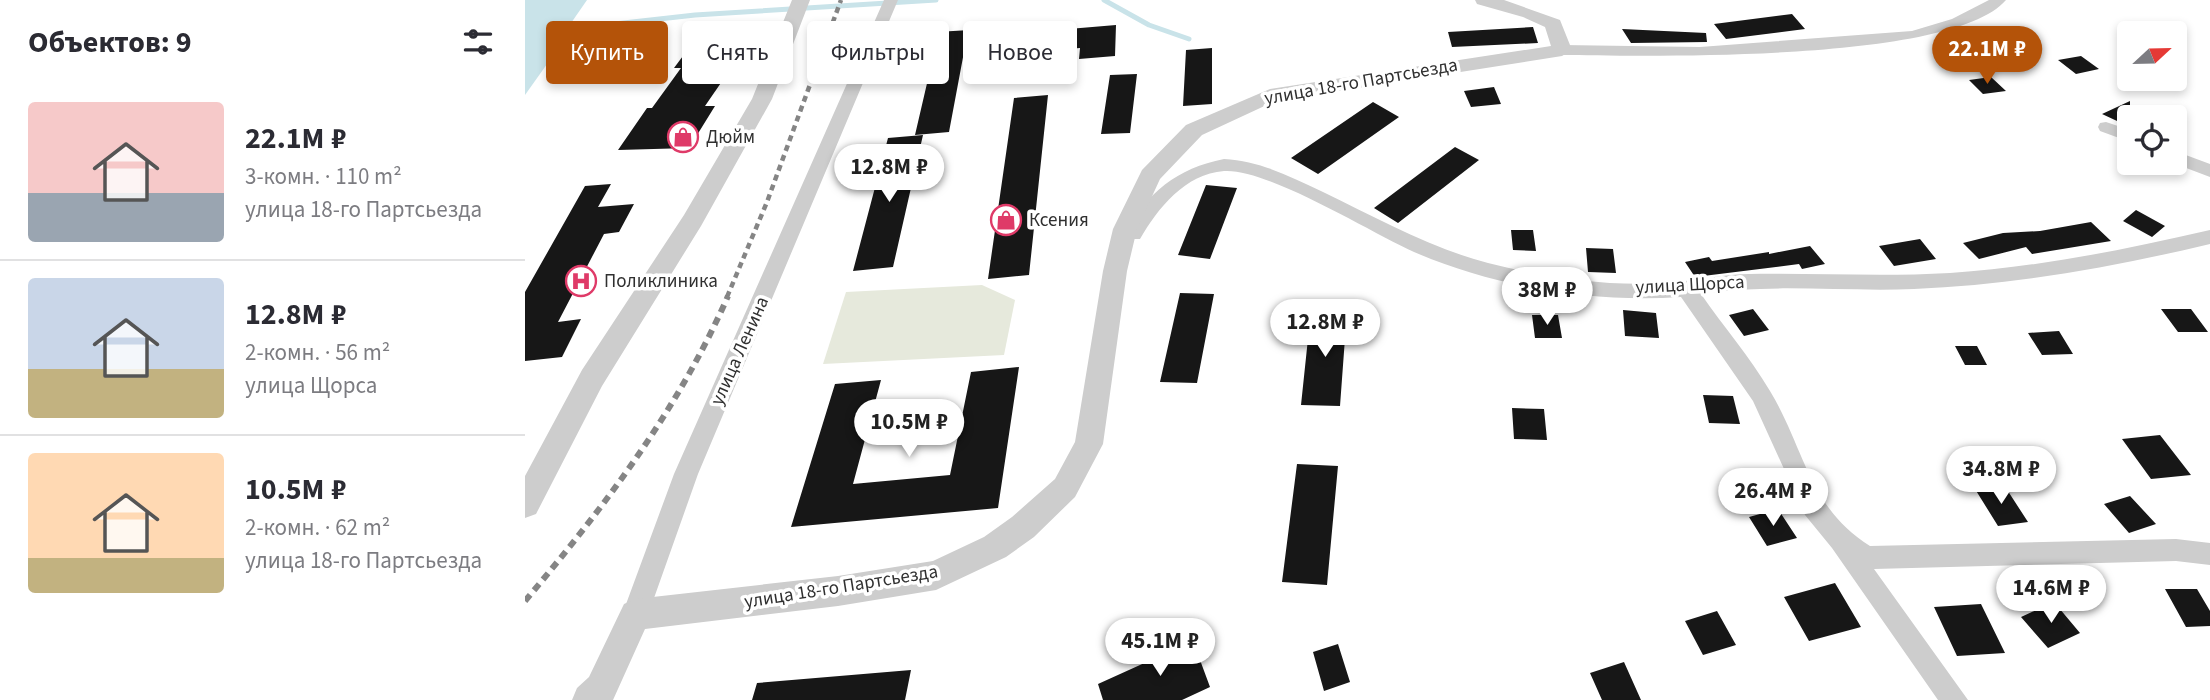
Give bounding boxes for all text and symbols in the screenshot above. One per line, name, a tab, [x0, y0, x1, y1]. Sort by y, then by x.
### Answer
text: Объектов: 9	[28, 21, 192, 64]
chip: Купить	[546, 21, 668, 84]
chip: Снять	[682, 21, 793, 84]
chip: Фильтры	[807, 21, 949, 84]
chip: Новое	[963, 21, 1077, 84]
north arrow	[2117, 21, 2187, 91]
map controls	[2117, 21, 2187, 175]
icon: filters	[459, 23, 497, 61]
pin: 22.1M ₽	[1922, 27, 2052, 86]
text: 22.1M ₽	[1948, 32, 2026, 65]
street label: улица 18-го Партсьезда	[1262, 52, 1460, 112]
button: locate	[2117, 105, 2187, 175]
text: 22.1M ₽	[245, 117, 346, 160]
shop icon: Дюйм	[666, 120, 700, 154]
place label: Дюйм	[706, 124, 755, 151]
icon: home	[84, 130, 168, 214]
pin: 12.8M ₽	[824, 144, 954, 204]
text: 12.8M ₽	[850, 150, 928, 183]
text: 3-комн. · 110 m²	[245, 160, 402, 193]
text: улица 18-го Партсьезда	[245, 193, 482, 226]
shop icon: Ксения	[989, 203, 1023, 237]
place label: Ксения	[1029, 207, 1089, 234]
hospital icon: Поликлиника	[564, 264, 598, 298]
place label: Поликлиника	[604, 268, 718, 295]
pin: 38M ₽	[1498, 268, 1596, 327]
street label: улица Щорса	[1635, 269, 1745, 301]
text: 38M ₽	[1518, 273, 1576, 306]
street label: улица Ленина	[704, 292, 776, 410]
text: 12.8M ₽	[245, 293, 346, 336]
pin: 12.8M ₽	[1260, 300, 1390, 359]
text: 12.8M ₽	[1286, 305, 1364, 338]
icon: home	[84, 306, 168, 390]
text: 2-комн. · 56 m²	[245, 336, 390, 369]
text: улица Щорса	[245, 369, 377, 402]
pin: 10.5M ₽	[844, 400, 974, 459]
text: 10.5M ₽	[870, 405, 948, 438]
pin: 34.8M ₽	[1936, 447, 2066, 506]
text: 34.8M ₽	[1962, 452, 2040, 485]
text: 10.5M ₽	[245, 468, 346, 511]
pin: 26.4M ₽	[1708, 468, 1838, 528]
text: 26.4M ₽	[1734, 474, 1812, 507]
icon: home	[84, 481, 168, 565]
text: 2-комн. · 62 m²	[245, 511, 390, 544]
text: улица 18-го Партсьезда	[245, 544, 482, 577]
street label: улица 18-го Партсьезда	[742, 558, 940, 616]
pin: 14.6M ₽	[1986, 566, 2116, 625]
text: 14.6M ₽	[2012, 571, 2090, 604]
pin: 45.1M ₽	[1095, 618, 1225, 678]
text: 45.1M ₽	[1121, 624, 1199, 657]

